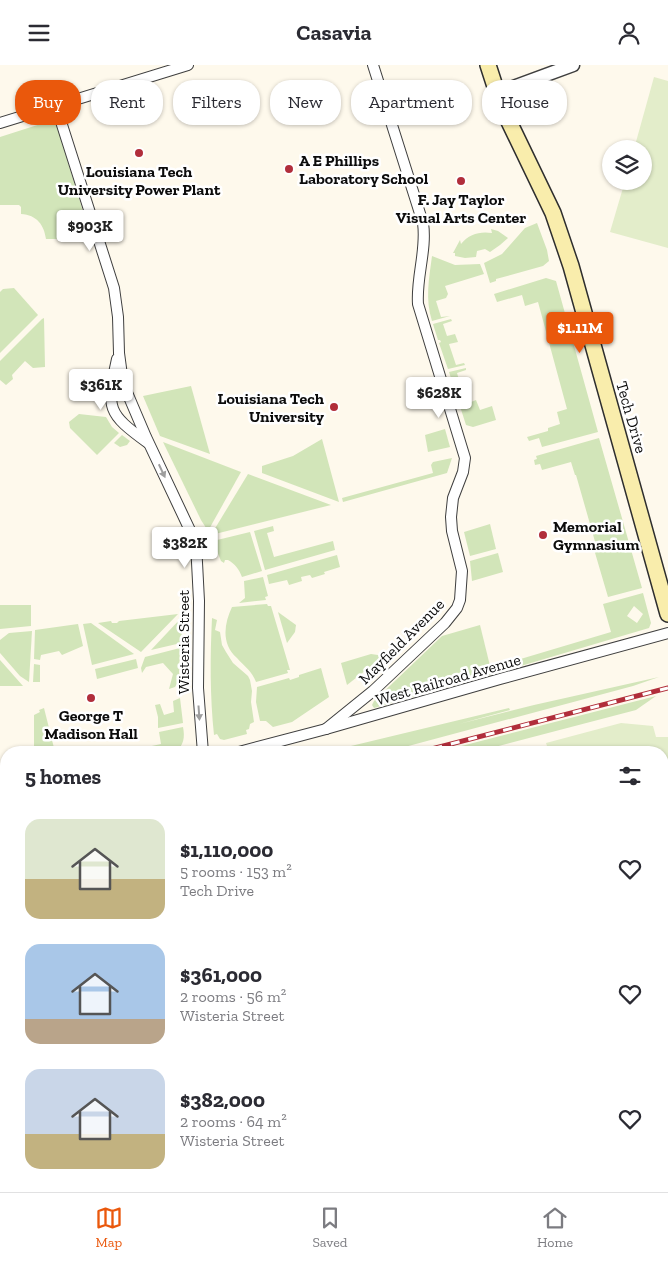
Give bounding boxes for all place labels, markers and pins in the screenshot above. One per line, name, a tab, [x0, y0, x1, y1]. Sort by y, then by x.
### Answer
marker: Louisiana Tech University Power Plant	[133, 147, 145, 159]
place label: A E Phillips Laboratory School	[299, 151, 429, 188]
place label: Louisiana Tech University Power Plant	[58, 162, 221, 199]
marker: A E Phillips Laboratory School	[283, 163, 295, 175]
marker: F. Jay Taylor Visual Arts Center	[455, 175, 467, 187]
place label: F. Jay Taylor Visual Arts Center	[396, 190, 526, 227]
pin: $903K	[55, 209, 125, 252]
pin: $1.11M	[539, 311, 621, 354]
pin: $361K	[66, 369, 136, 411]
pin: $628K	[404, 377, 474, 419]
place label: Louisiana Tech University	[217, 389, 325, 426]
marker: Louisiana Tech University	[328, 401, 340, 413]
place label: Memorial Gymnasium	[553, 517, 640, 554]
pin: $382K	[150, 527, 220, 569]
marker: Memorial Gymnasium	[537, 529, 549, 541]
marker: George T Madison Hall	[85, 692, 97, 704]
place label: George T Madison Hall	[44, 706, 138, 743]

